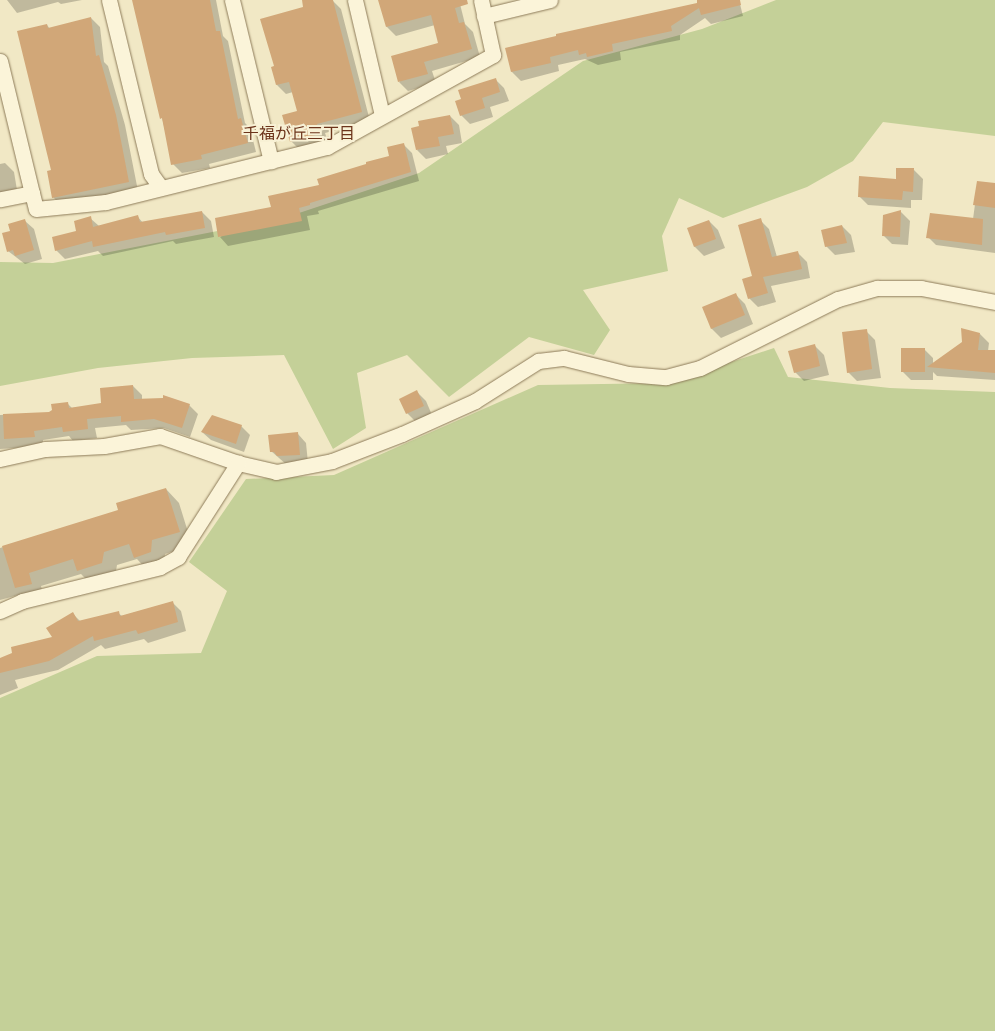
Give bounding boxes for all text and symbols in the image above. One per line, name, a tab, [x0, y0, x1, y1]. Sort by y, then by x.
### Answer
district label: 千福が丘三丁目	[243, 122, 355, 142]

